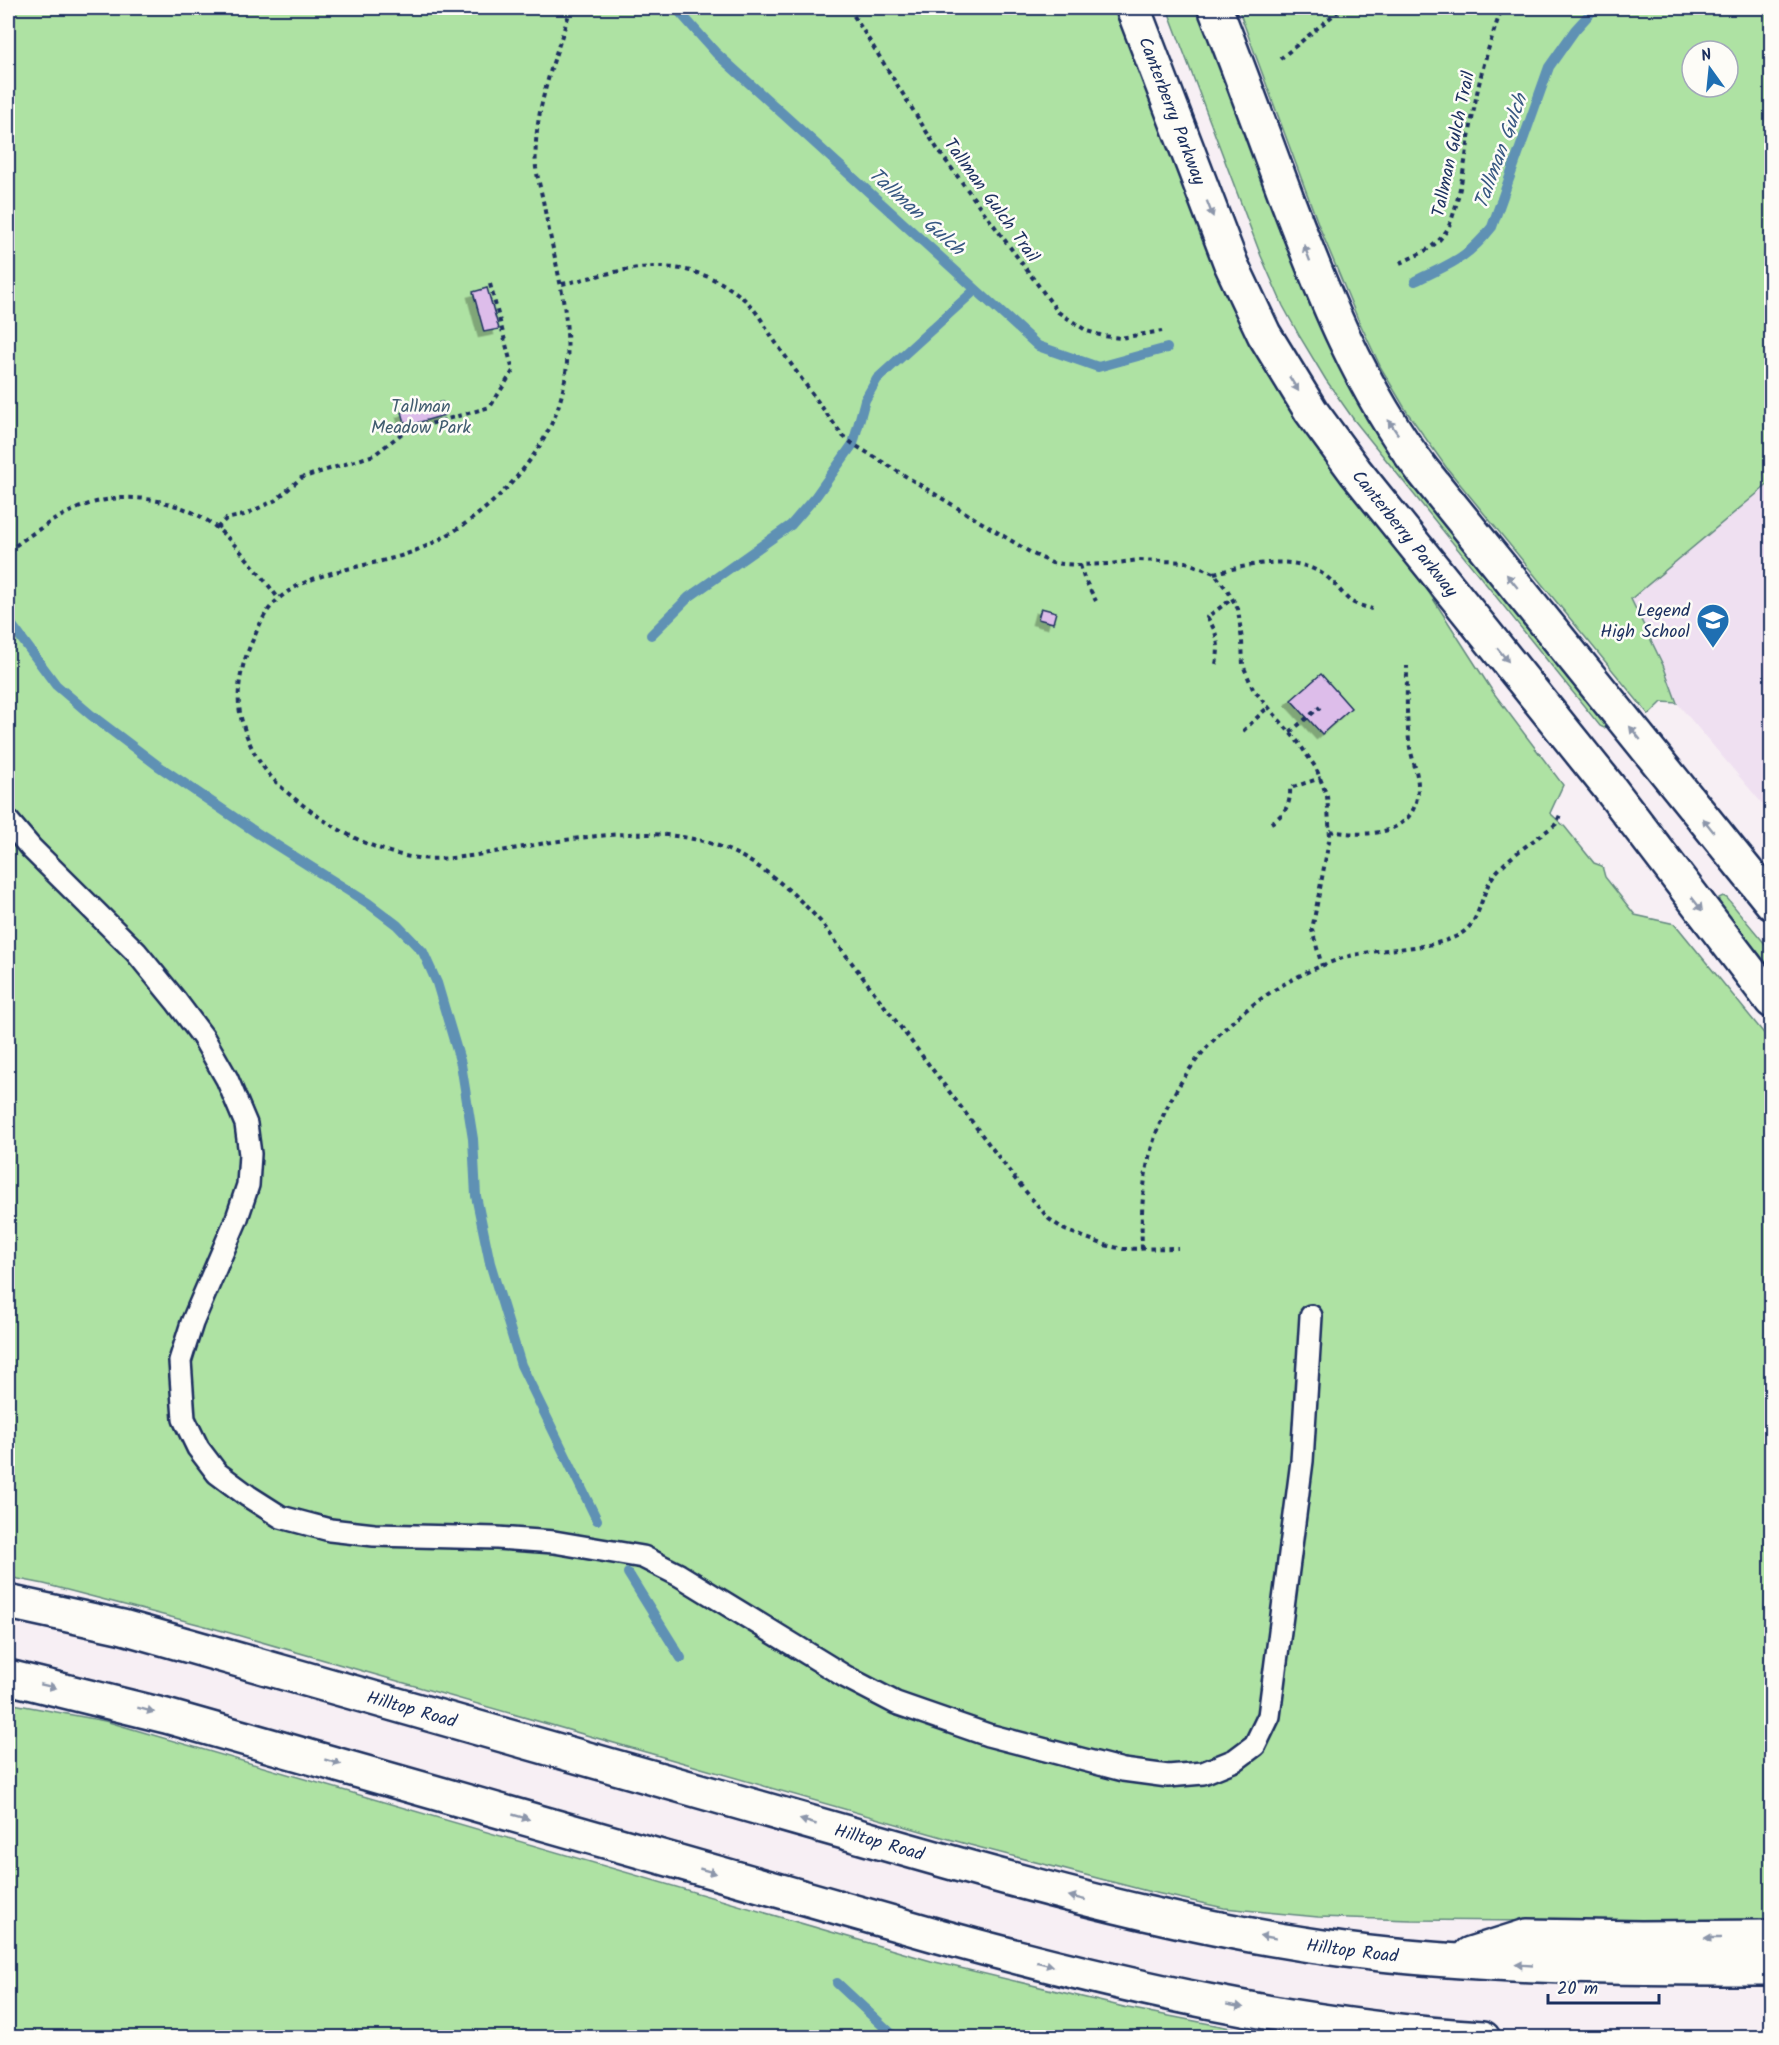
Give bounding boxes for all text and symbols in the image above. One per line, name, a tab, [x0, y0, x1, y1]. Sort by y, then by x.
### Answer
street label: Canterberry Parkway	[1129, 33, 1213, 190]
north arrow	[1680, 39, 1740, 99]
text: N	[1698, 43, 1715, 69]
street label: Tallman Gulch Trail	[1425, 68, 1484, 220]
water label: Tallman Gulch	[1466, 88, 1538, 214]
street label: Tallman Gulch Trail	[936, 132, 1046, 270]
water label: Tallman Gulch	[860, 160, 973, 266]
one-way arrow	[1206, 200, 1215, 218]
one-way arrow	[1302, 244, 1312, 262]
one-way arrow	[1289, 376, 1300, 393]
park label: Tallman Meadow Park	[371, 393, 471, 443]
one-way arrow	[1387, 420, 1399, 436]
street label: Canterberry Parkway	[1343, 464, 1465, 605]
one-way arrow	[1507, 574, 1519, 589]
place label: Legend High School	[1600, 597, 1691, 647]
school or university icon: Legend High School	[1695, 602, 1731, 649]
one-way arrow	[1496, 647, 1509, 662]
one-way arrow	[1628, 725, 1641, 741]
one-way arrow	[1703, 818, 1715, 833]
one-way arrow	[1690, 897, 1702, 912]
one-way arrow	[39, 1682, 58, 1691]
street label: Hilltop Road	[363, 1684, 461, 1737]
one-way arrow	[136, 1706, 155, 1716]
one-way arrow	[324, 1758, 343, 1768]
one-way arrow	[512, 1813, 530, 1822]
one-way arrow	[799, 1817, 817, 1826]
street label: Hilltop Road	[831, 1817, 928, 1870]
one-way arrow	[699, 1867, 717, 1876]
one-way arrow	[1068, 1892, 1086, 1902]
one-way arrow	[1258, 1932, 1277, 1941]
street label: Hilltop Road	[1304, 1932, 1401, 1972]
one-way arrow	[1704, 1933, 1723, 1943]
one-way arrow	[1036, 1960, 1054, 1970]
one-way arrow	[1515, 1960, 1534, 1969]
scale bar	[1548, 1967, 1659, 2005]
text: 20 m	[1557, 1975, 1598, 2004]
one-way arrow	[1226, 2002, 1245, 2011]

